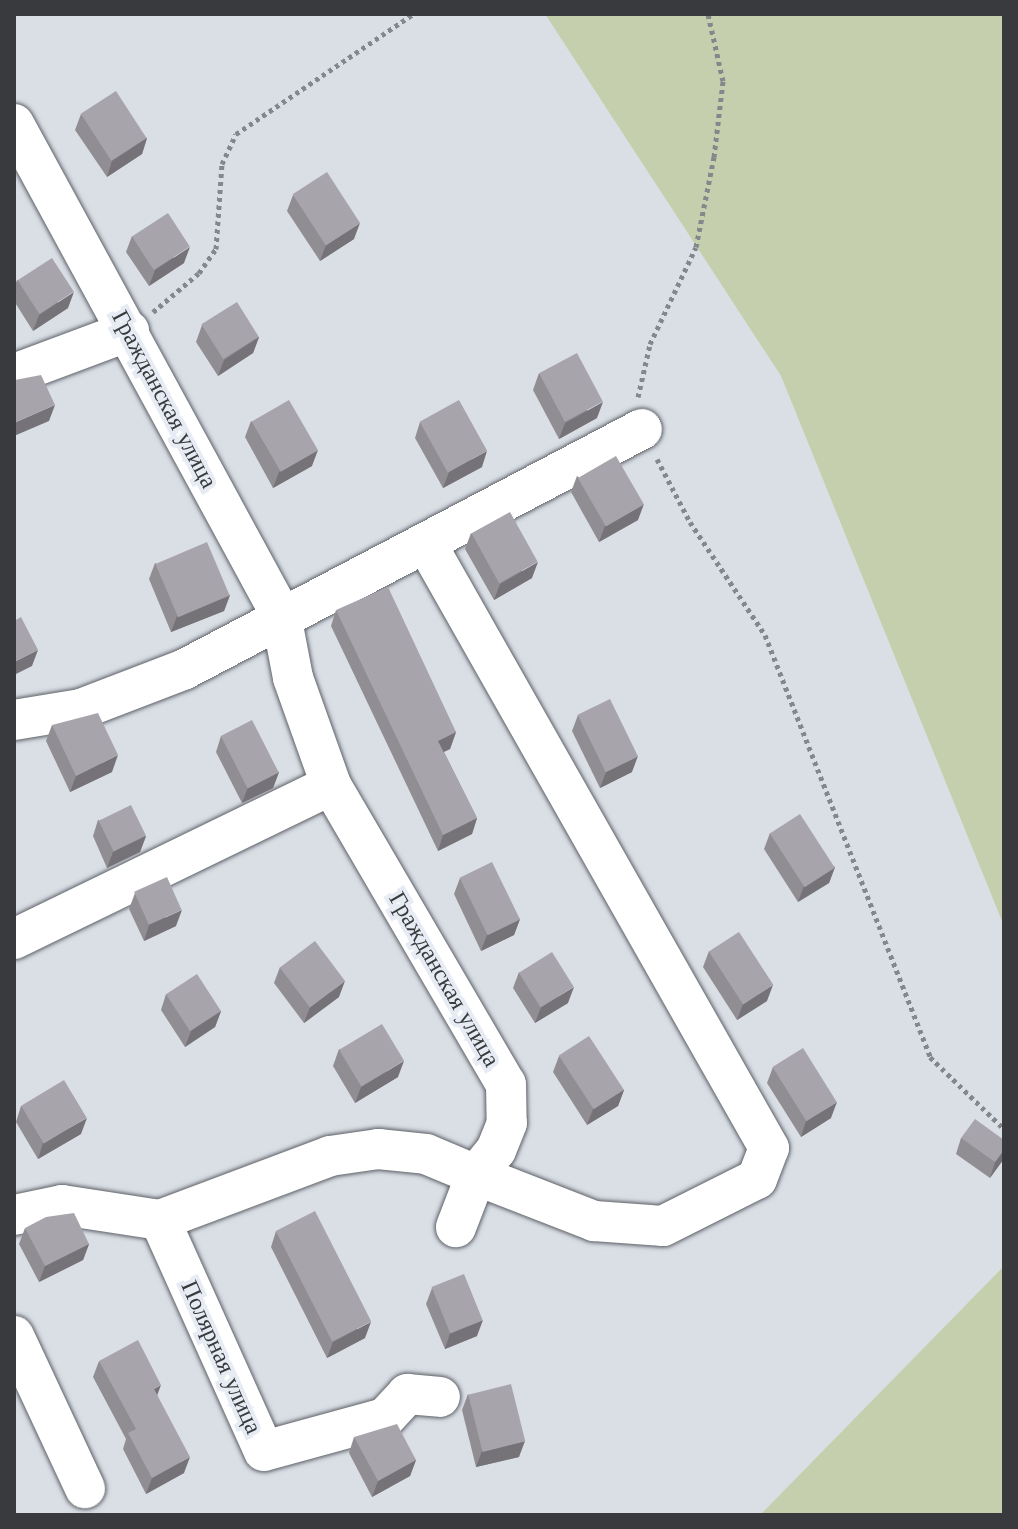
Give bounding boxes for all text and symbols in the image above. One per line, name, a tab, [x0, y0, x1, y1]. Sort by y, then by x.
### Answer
street label: Гражданская улица	[106, 305, 224, 493]
street label: Гражданская улица	[383, 886, 507, 1072]
street label: Полярная улица	[175, 1276, 269, 1438]

